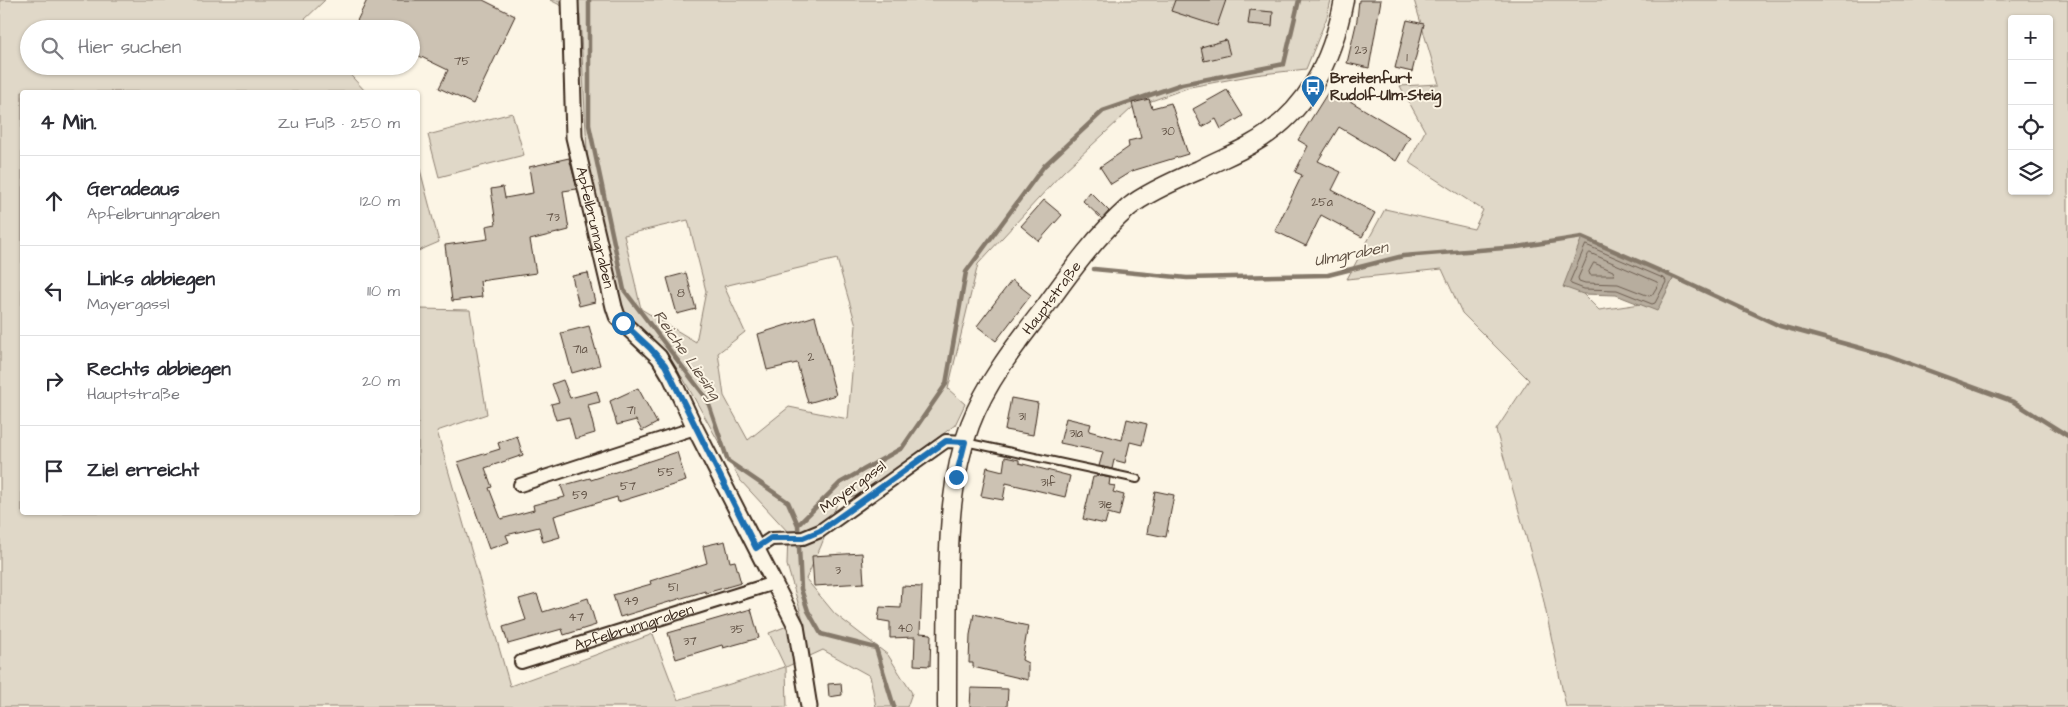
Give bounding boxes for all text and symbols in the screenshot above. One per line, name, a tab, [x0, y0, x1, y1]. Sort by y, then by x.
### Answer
map controls	[2008, 15, 2053, 195]
button: +	[2008, 15, 2053, 60]
search box	[20, 20, 420, 75]
icon: search	[38, 34, 66, 62]
text: Hier suchen	[78, 34, 181, 61]
house number: 23	[1355, 42, 1367, 59]
house number: 1	[1406, 49, 1408, 66]
house number: 75	[454, 53, 470, 70]
button: −	[2008, 60, 2053, 105]
place label: Breitenfurt Rudolf-Ulm-Steig	[1330, 68, 1442, 108]
bus stop icon: Breitenfurt Rudolf-Ulm-Steig	[1300, 74, 1326, 108]
button: locate	[2008, 105, 2053, 150]
text: 4 Min.	[40, 108, 97, 137]
text: Zu Fuß · 250 m	[278, 112, 400, 134]
house number: 30	[1161, 123, 1175, 140]
button: layers	[2008, 150, 2053, 195]
street label: Apfelbrunngraben	[571, 165, 620, 291]
text: Geradeaus	[87, 176, 179, 203]
icon: ahead	[40, 187, 68, 215]
text: 120 m	[360, 190, 400, 212]
house number: 25a	[1311, 194, 1333, 211]
text: Apfelbrunngraben	[87, 203, 220, 225]
house number: 73	[546, 209, 560, 226]
water label: Ulmgraben	[1312, 236, 1392, 273]
street label: Hauptstraße	[1017, 256, 1086, 339]
text: Links abbiegen	[87, 266, 215, 293]
icon: left	[40, 277, 68, 305]
text: 110 m	[367, 280, 400, 302]
house number: 8	[677, 285, 685, 302]
text: Mayergassl	[87, 293, 170, 315]
water label: Reiche Liesing	[647, 306, 727, 406]
route start	[612, 312, 635, 335]
house number: 71a	[572, 341, 588, 358]
house number: 2	[808, 349, 815, 366]
text: Rechts abbiegen	[87, 356, 231, 383]
icon: right	[40, 367, 68, 395]
text: 20 m	[362, 370, 400, 392]
text: Hauptstraße	[87, 383, 180, 405]
house number: 71	[627, 402, 636, 419]
house number: 31	[1018, 408, 1026, 425]
house number: 31a	[1069, 425, 1083, 442]
street label: Mayergassl	[815, 456, 891, 519]
icon: arrive	[40, 457, 68, 485]
text: Ziel erreicht	[87, 457, 199, 484]
house number: 55	[658, 464, 675, 481]
route end	[945, 466, 968, 489]
house number: 31f	[1041, 474, 1056, 491]
house number: 57	[620, 478, 637, 495]
house number: 59	[572, 487, 588, 504]
house number: 31e	[1098, 496, 1113, 513]
house number: 3	[835, 562, 841, 579]
house number: 51	[668, 579, 678, 596]
house number: 49	[624, 593, 639, 610]
street label: Apfelbrunngraben	[571, 598, 697, 655]
house number: 47	[568, 609, 584, 626]
house number: 40	[897, 620, 913, 637]
house number: 35	[730, 621, 745, 638]
house number: 37	[683, 633, 697, 650]

